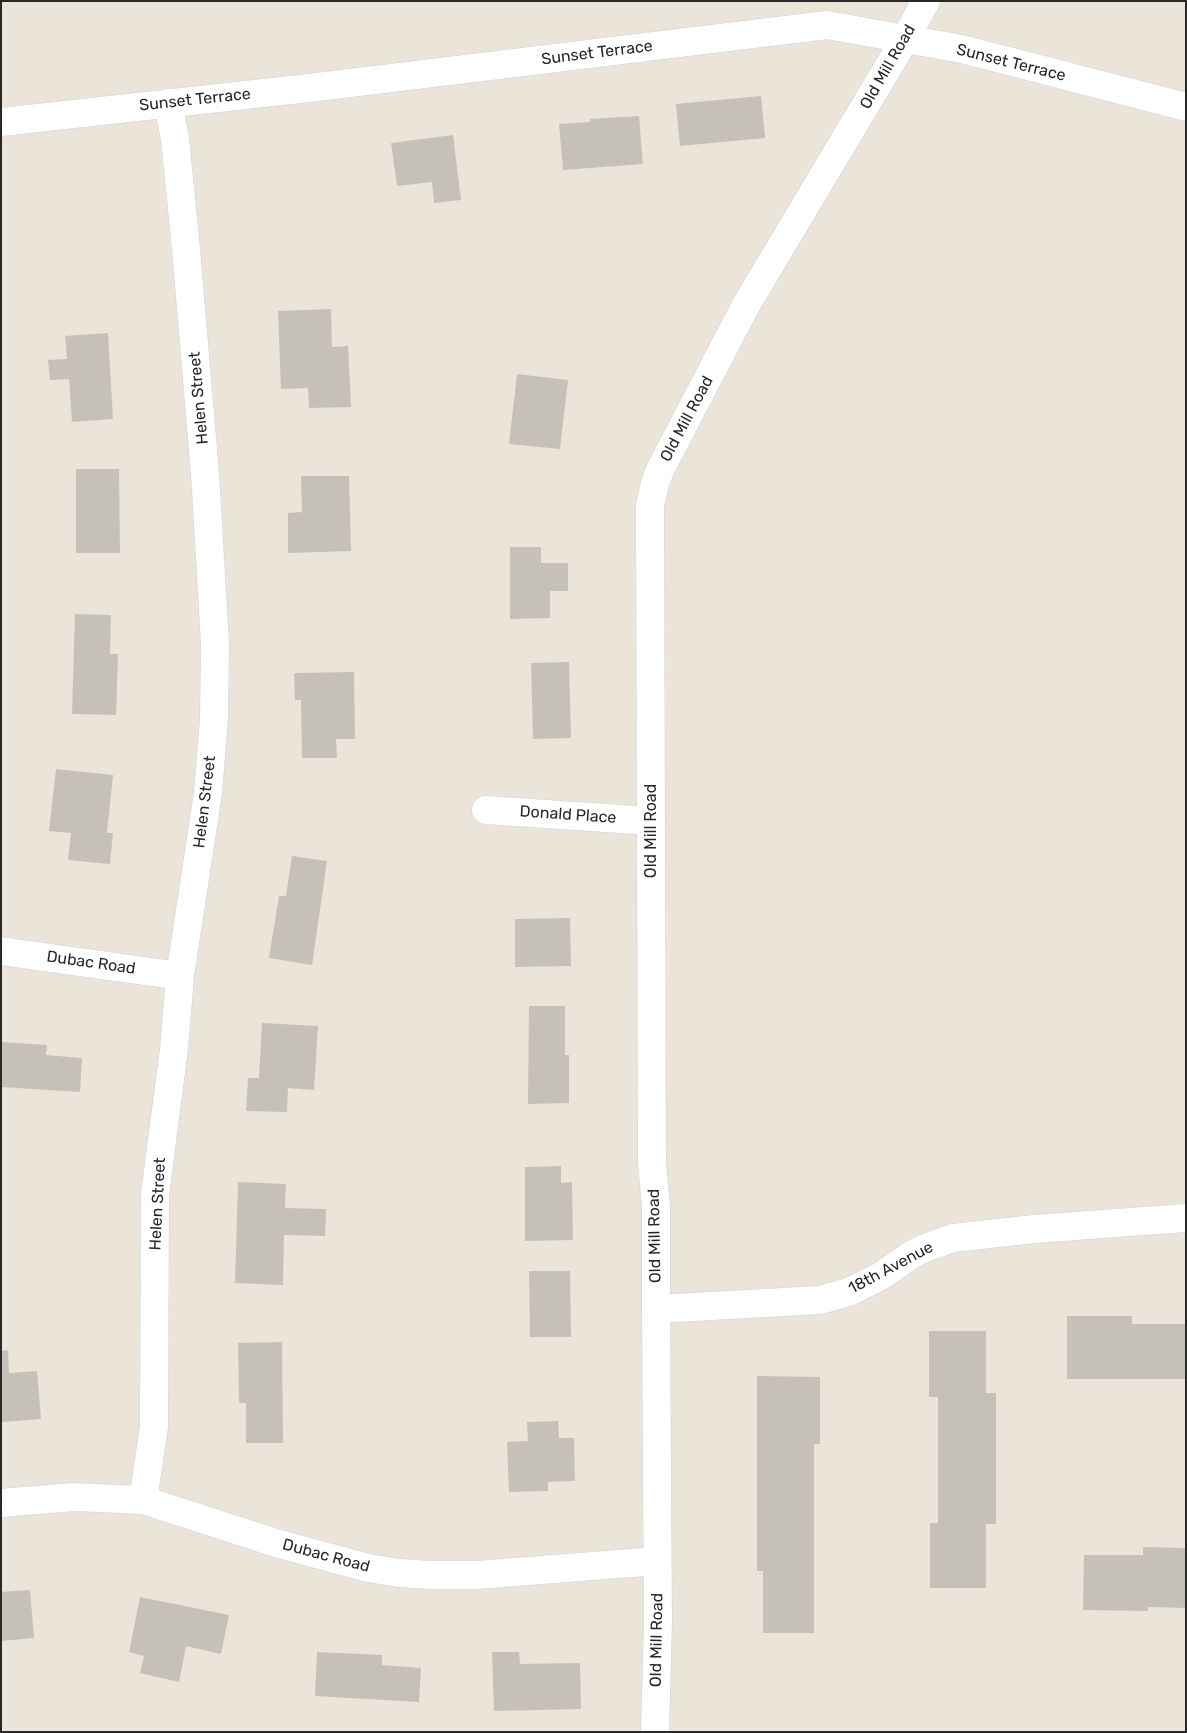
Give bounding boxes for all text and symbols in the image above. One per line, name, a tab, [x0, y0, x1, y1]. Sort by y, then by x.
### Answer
street label: Old Mill Road	[856, 21, 920, 113]
street label: Sunset Terrace	[540, 37, 654, 69]
street label: Sunset Terrace	[954, 40, 1068, 86]
street label: Sunset Terrace	[138, 85, 252, 115]
street label: Helen Street	[185, 351, 213, 445]
street label: Old Mill Road	[656, 373, 718, 465]
street label: Helen Street	[190, 755, 220, 849]
street label: Old Mill Road	[641, 784, 661, 878]
street label: Donald Place	[519, 802, 617, 828]
street label: Dubac Road	[45, 947, 137, 979]
street label: Helen Street	[146, 1157, 170, 1251]
street label: Old Mill Road	[645, 1189, 665, 1283]
street label: 18th Avenue	[845, 1238, 937, 1298]
street label: Dubac Road	[280, 1535, 372, 1577]
street label: Old Mill Road	[647, 1593, 667, 1687]

